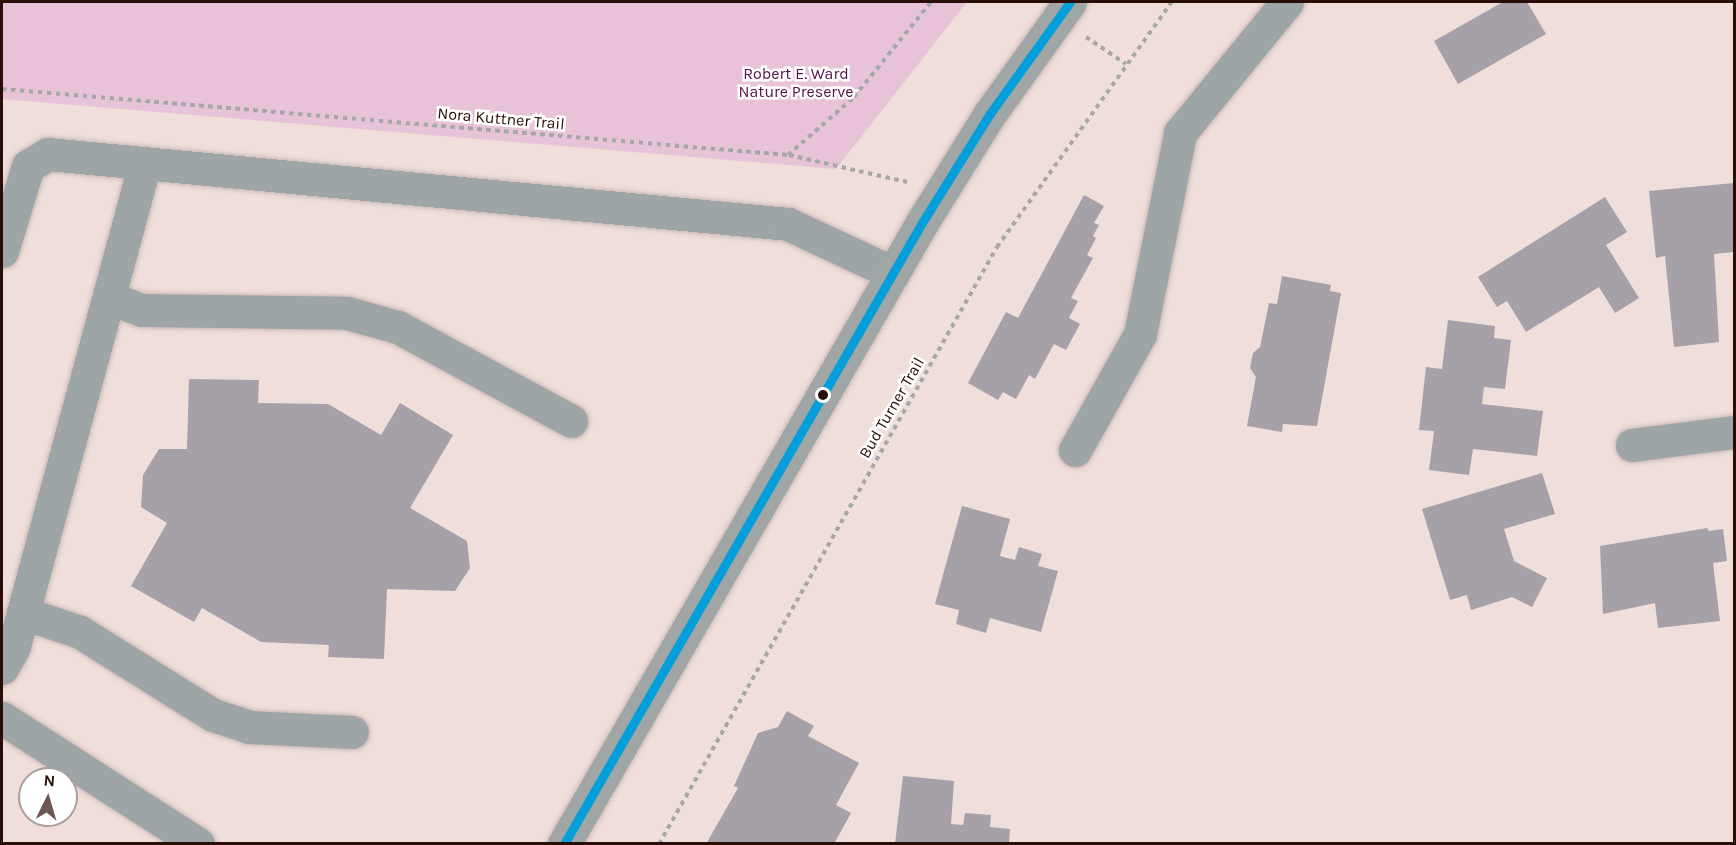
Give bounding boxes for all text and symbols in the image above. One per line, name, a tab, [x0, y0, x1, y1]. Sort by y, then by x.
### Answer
park label: Robert E. Ward Nature Preserve	[739, 64, 853, 102]
street label: Nora Kuttner Trail	[437, 104, 565, 134]
street label: Bud Turner Trail	[855, 354, 929, 462]
unlabelled marker	[817, 389, 829, 401]
north arrow	[18, 767, 78, 827]
text: N	[43, 771, 56, 791]

